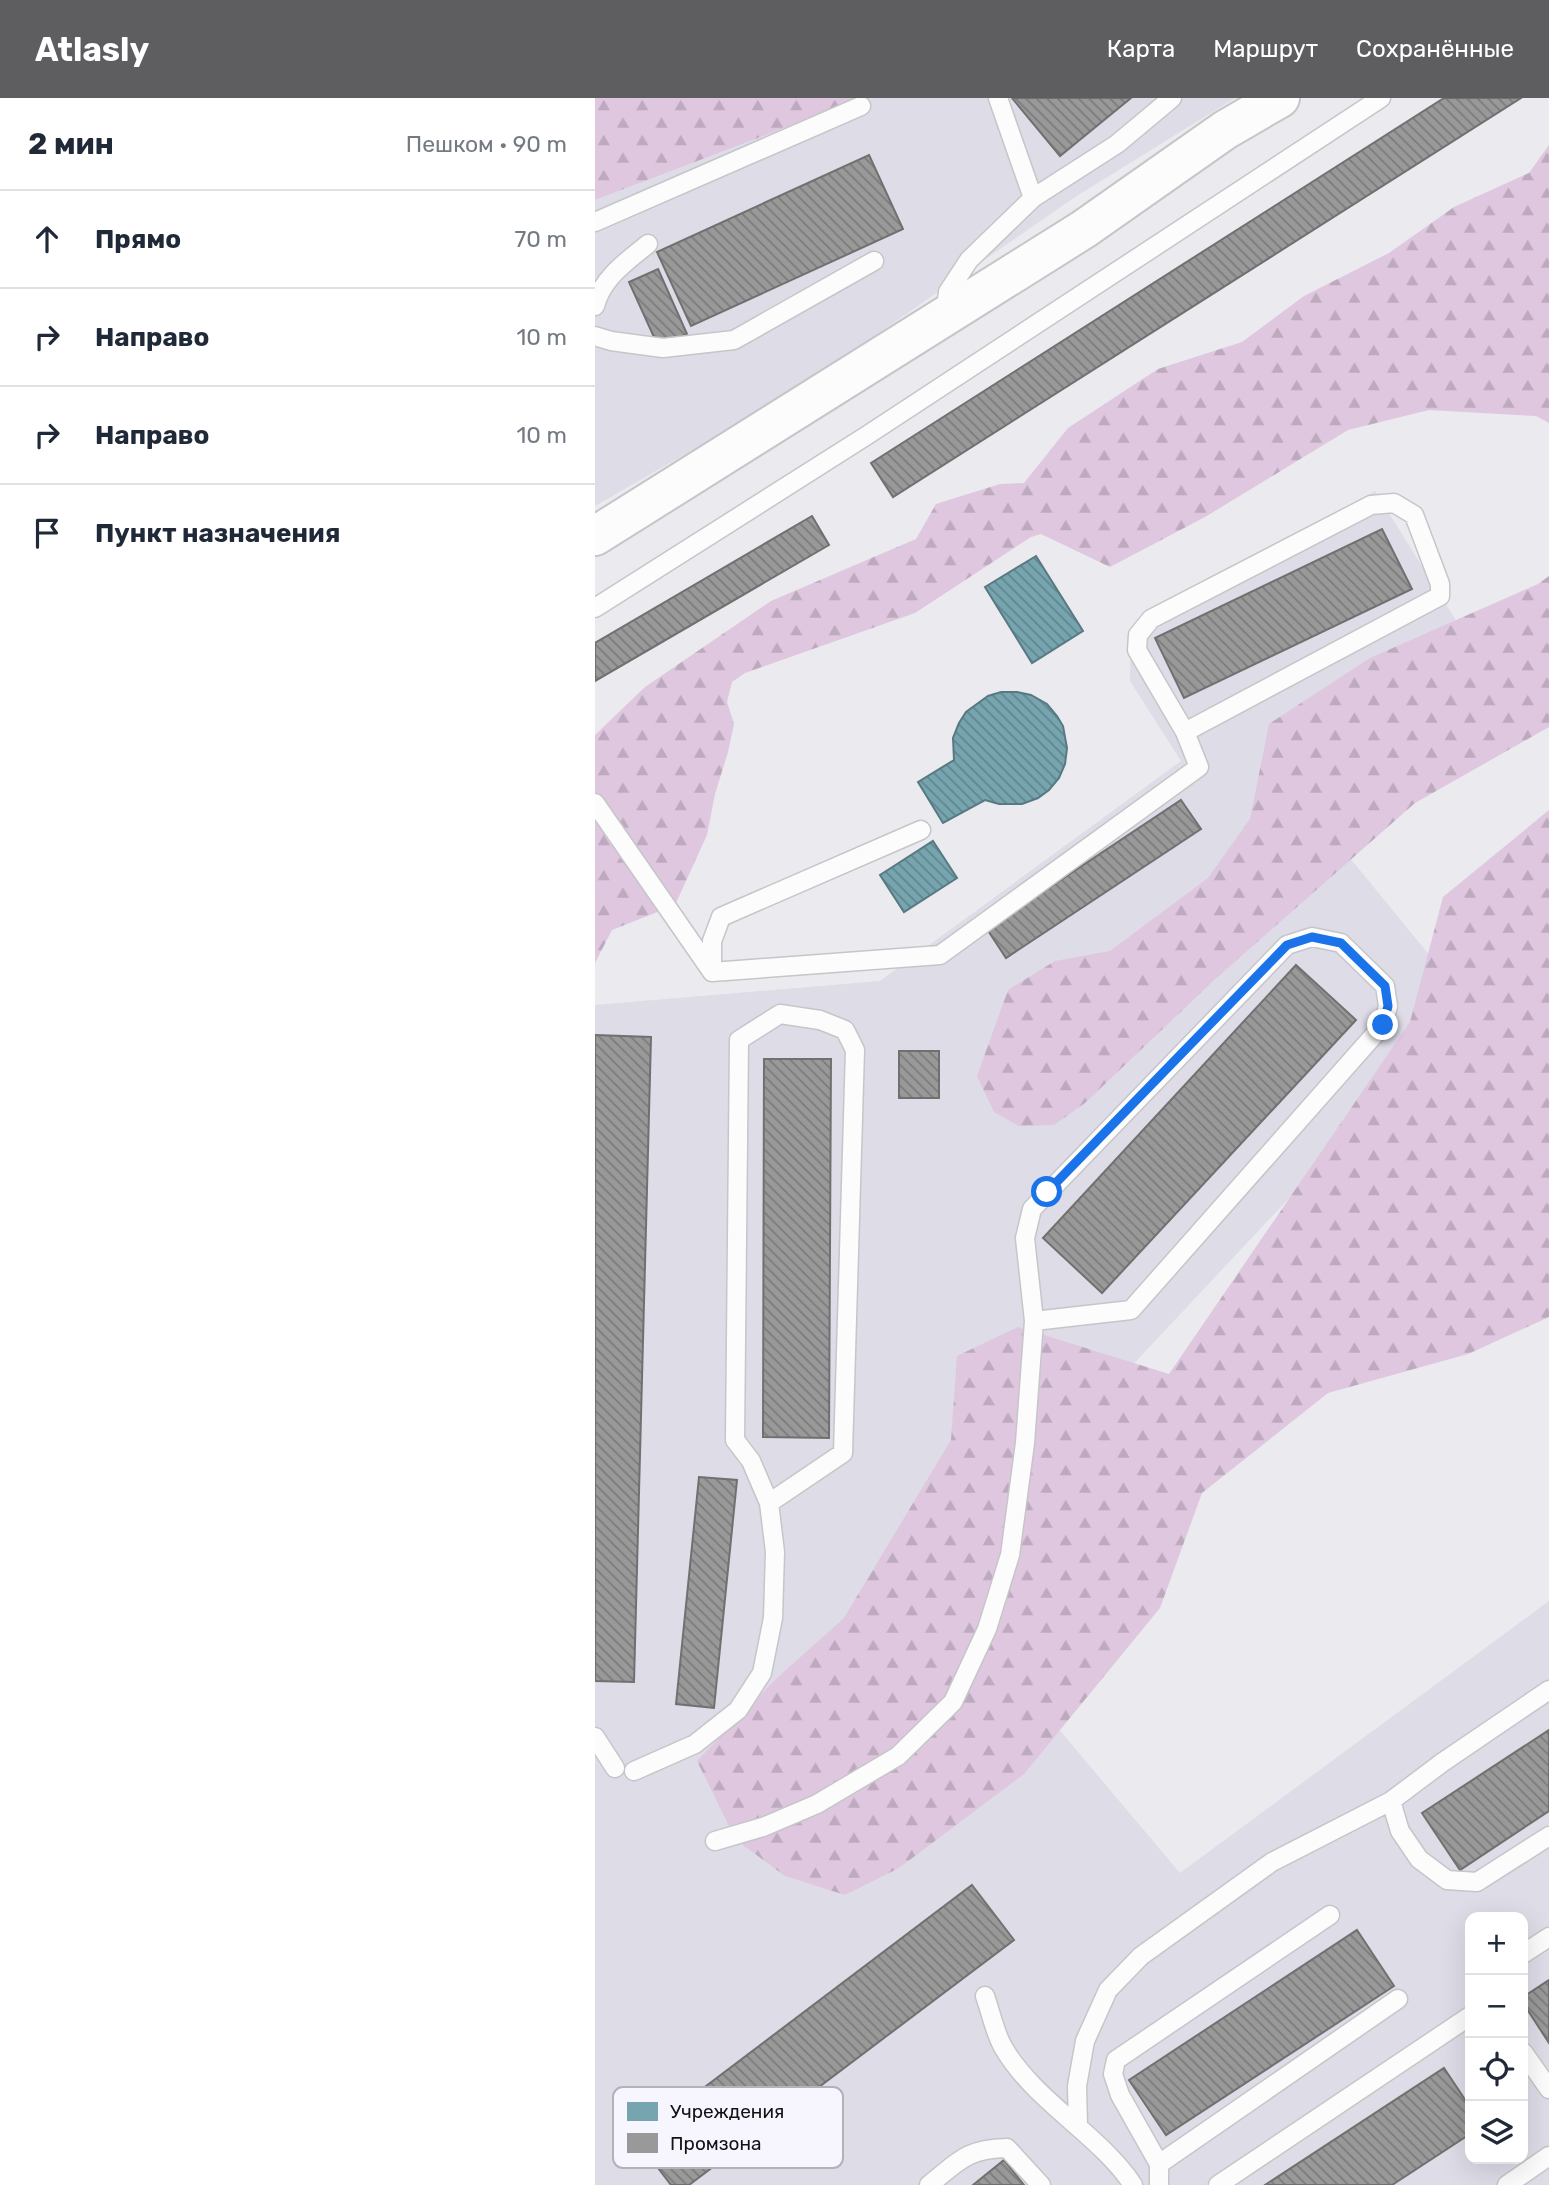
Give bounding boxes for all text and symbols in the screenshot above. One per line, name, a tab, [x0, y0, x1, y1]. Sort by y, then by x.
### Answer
text: Atlasly	[35, 30, 149, 69]
text: Карта	[1107, 35, 1175, 63]
text: Маршрут	[1213, 35, 1318, 63]
text: Сохранённые	[1356, 35, 1514, 63]
text: 2 мин	[28, 126, 114, 162]
text: Пешком · 90 m	[406, 130, 567, 158]
icon: ahead	[28, 220, 66, 258]
text: Прямо	[95, 224, 181, 255]
text: 70 m	[515, 225, 567, 253]
icon: right	[28, 318, 66, 356]
text: Направо	[95, 322, 209, 353]
text: 10 m	[516, 323, 567, 351]
icon: right	[28, 416, 66, 454]
text: Направо	[95, 420, 209, 451]
text: 10 m	[516, 421, 567, 449]
icon: arrive	[28, 514, 66, 552]
text: Пункт назначения	[95, 518, 340, 549]
route end	[1367, 1009, 1398, 1040]
route start	[1031, 1176, 1062, 1207]
map controls	[1465, 1912, 1528, 2164]
button: +	[1465, 1912, 1528, 1975]
button: −	[1465, 1975, 1528, 2038]
button: locate	[1465, 2038, 1528, 2101]
legend	[613, 2087, 843, 2168]
text: Учреждения	[670, 2100, 784, 2123]
button: layers	[1465, 2101, 1528, 2164]
text: Промзона	[670, 2132, 761, 2155]

